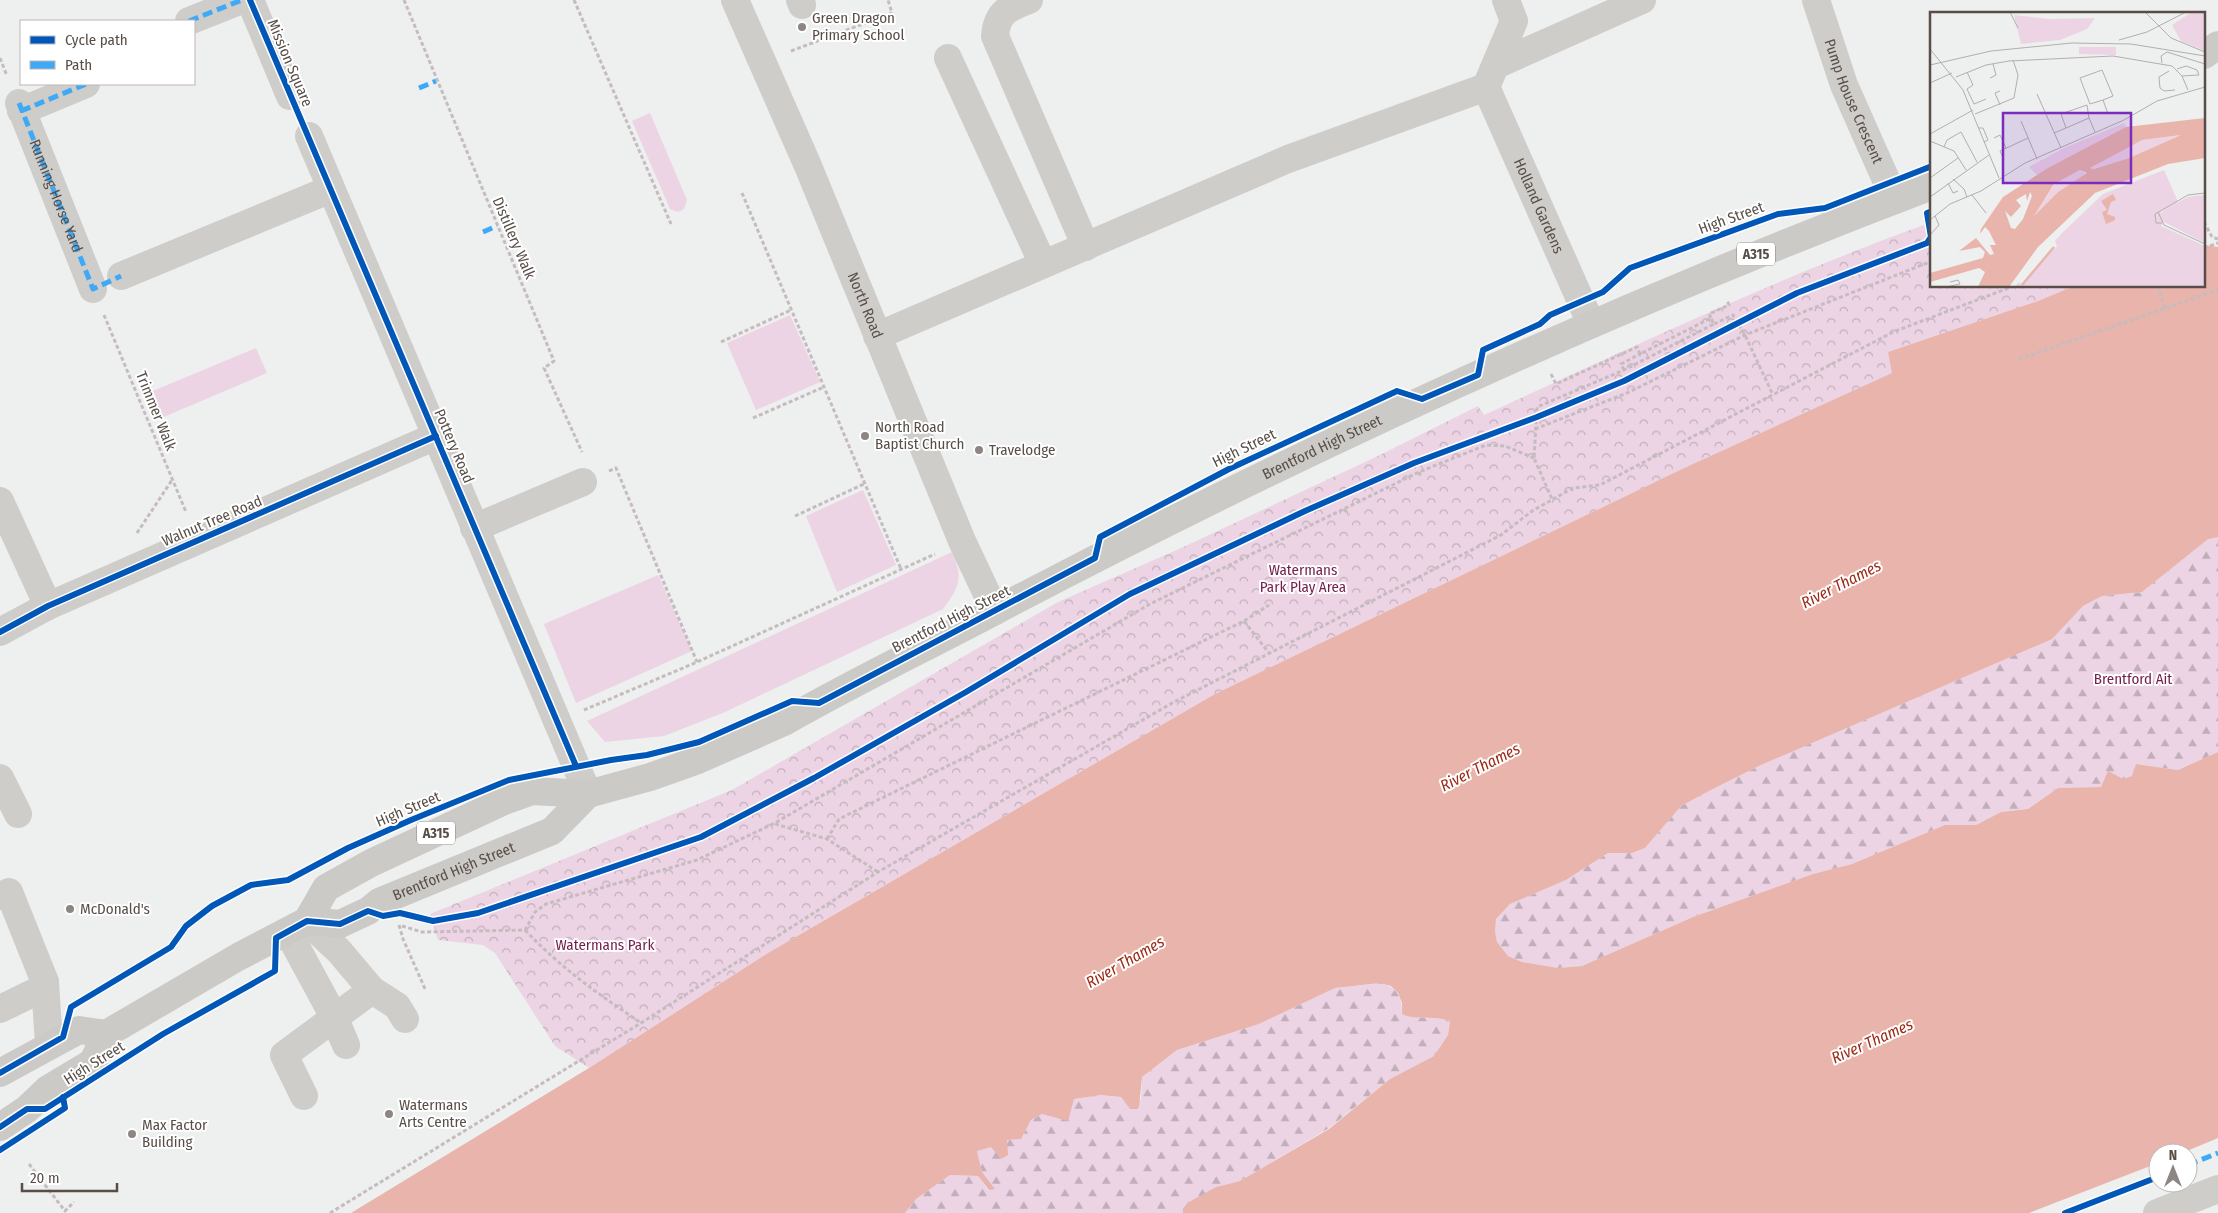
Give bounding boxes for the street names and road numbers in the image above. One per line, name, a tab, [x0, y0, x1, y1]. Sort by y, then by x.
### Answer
street label: Mission Square	[264, 17, 316, 109]
street label: Pump House Crescent	[1820, 37, 1887, 166]
street label: Running Horse Yard	[25, 137, 87, 255]
street label: Holland Gardens	[1510, 155, 1568, 256]
street label: Distillery Walk	[489, 194, 539, 282]
street label: High Street	[1696, 198, 1766, 238]
road number: A315	[1737, 242, 1775, 266]
street label: North Road	[844, 270, 887, 341]
street label: Trimmer Walk	[132, 369, 180, 453]
street label: Pottery Road	[430, 406, 478, 486]
street label: Brentford High Street	[1259, 411, 1385, 483]
street label: High Street	[1209, 425, 1279, 471]
street label: Walnut Tree Road	[159, 492, 265, 550]
street label: Brentford High Street	[889, 581, 1013, 657]
street label: High Street	[373, 787, 443, 831]
road number: A315	[417, 821, 455, 844]
street label: Brentford High Street	[390, 838, 518, 904]
street label: High Street	[60, 1037, 128, 1089]

